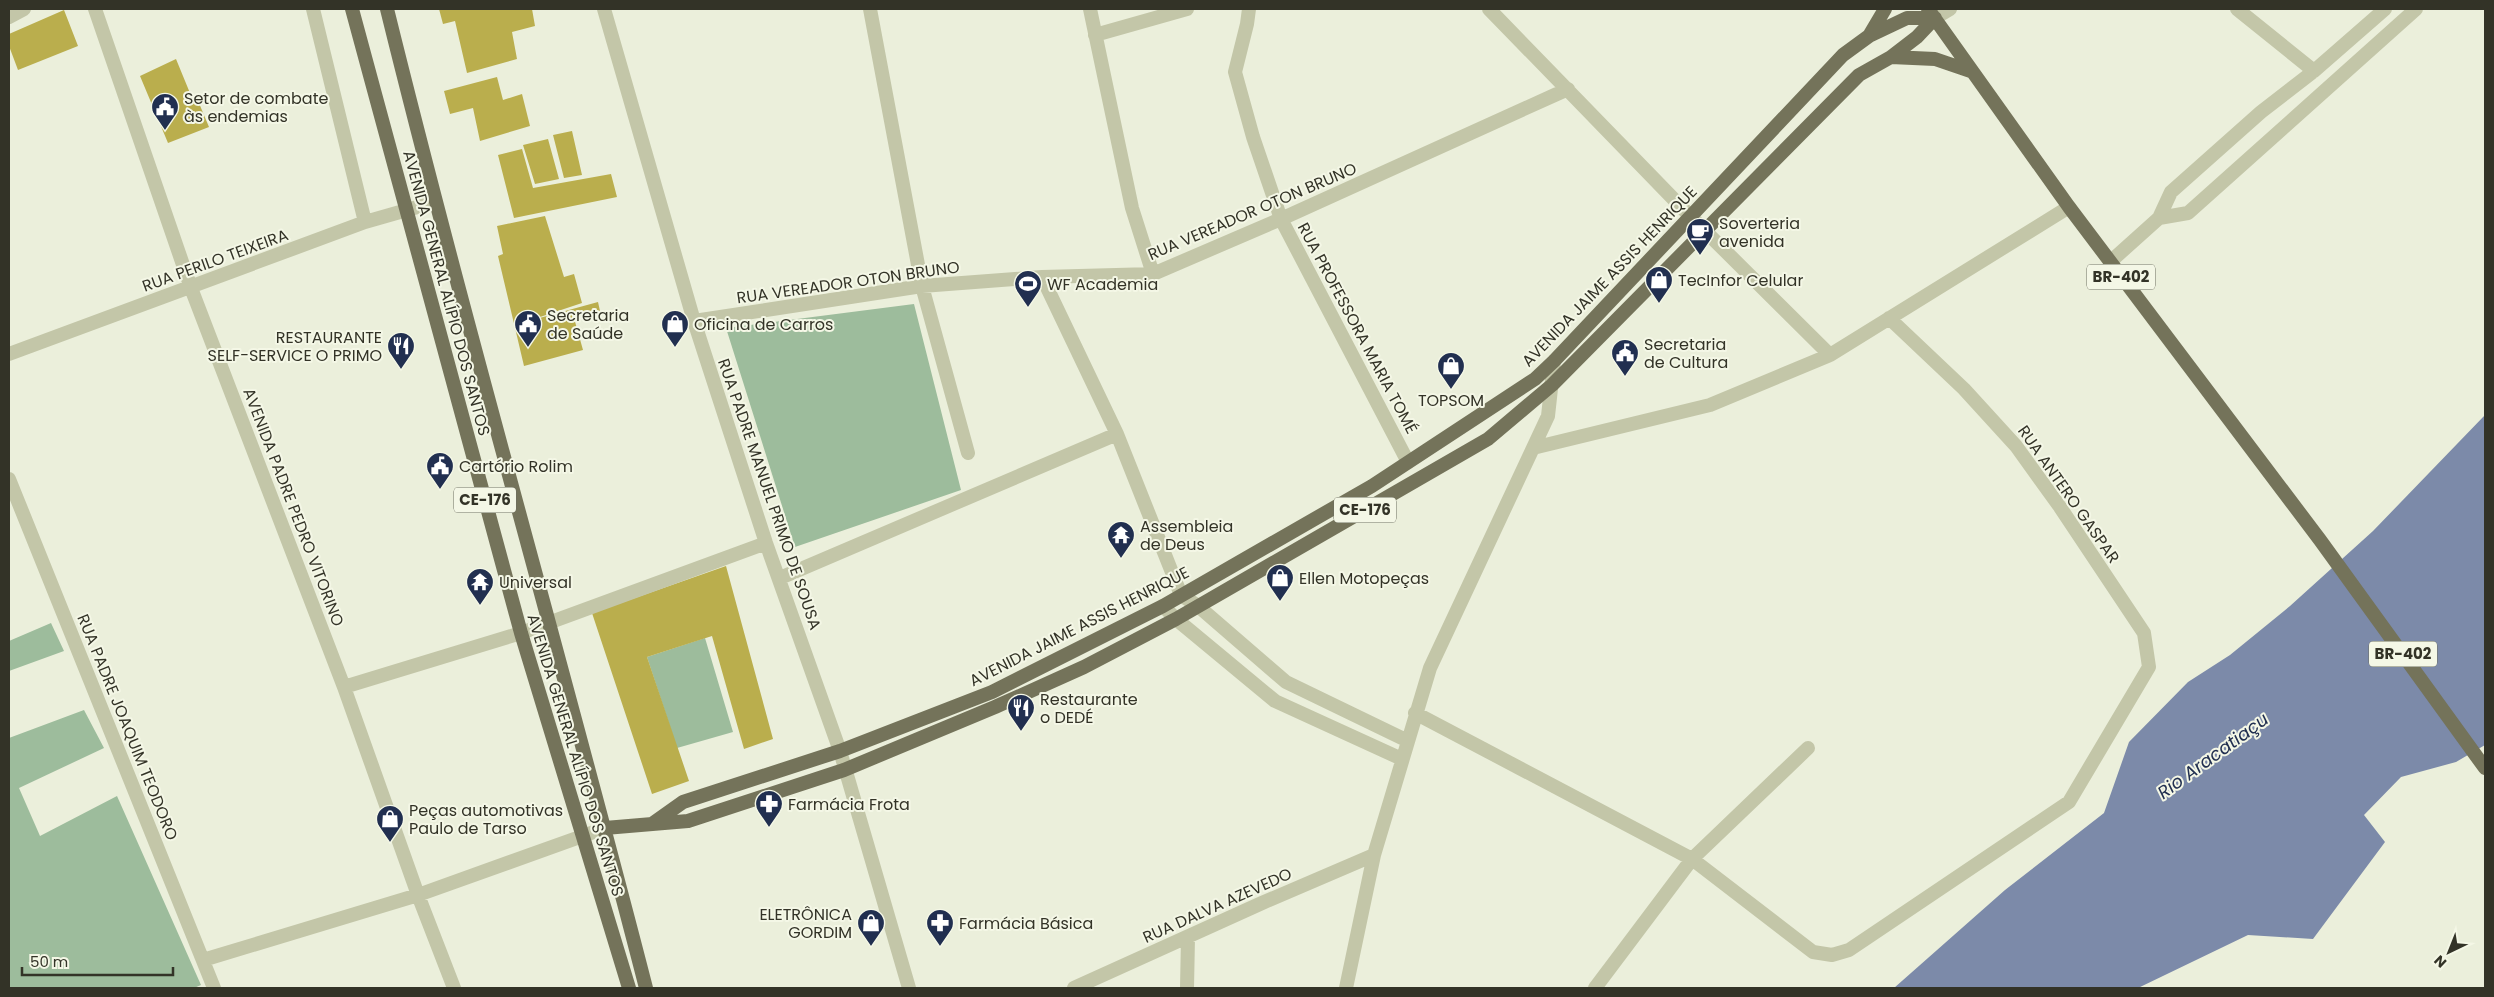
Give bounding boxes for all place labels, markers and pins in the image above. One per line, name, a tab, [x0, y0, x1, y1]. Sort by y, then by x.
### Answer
place label: Setor de combate às endemias	[184, 87, 329, 128]
public building icon: Setor de combate às endemias	[150, 92, 180, 131]
place label: Soverteria avenida	[1719, 212, 1800, 253]
cafe icon: Soverteria avenida	[1685, 217, 1715, 256]
shop icon: TecInfor Celular	[1644, 265, 1674, 304]
sports icon: WF Academia	[1013, 269, 1043, 308]
place label: TecInfor Celular	[1678, 269, 1803, 292]
place label: WF Academia	[1047, 273, 1158, 296]
place label: Secretaria de Saúde	[547, 304, 629, 345]
public building icon: Secretaria de Saúde	[513, 309, 543, 348]
shop icon: Oficina de Carros	[660, 309, 690, 348]
place label: Oficina de Carros	[694, 313, 833, 336]
place label: RESTAURANTE SELF-SERVICE O PRIMO	[208, 326, 382, 367]
restaurant icon: RESTAURANTE SELF-SERVICE O PRIMO	[386, 331, 416, 370]
place label: Secretaria de Cultura	[1644, 333, 1728, 374]
public building icon: Secretaria de Cultura	[1610, 338, 1640, 377]
shop icon: TOPSOM	[1436, 351, 1466, 390]
place label: TOPSOM	[1418, 389, 1484, 412]
public building icon: Cartório Rolim	[425, 451, 455, 490]
place label: Cartório Rolim	[459, 455, 573, 478]
place label: Assembleia de Deus	[1140, 515, 1233, 556]
temple icon: Assembleia de Deus	[1106, 520, 1136, 559]
shop icon: Ellen Motopeças	[1265, 563, 1295, 602]
temple icon: Universal	[465, 567, 495, 606]
place label: Ellen Motopeças	[1299, 567, 1429, 590]
place label: Universal	[499, 571, 572, 594]
place label: Restaurante o DEDÉ	[1040, 688, 1138, 729]
restaurant icon: Restaurante o DEDÉ	[1006, 693, 1036, 732]
pharmacy icon: Farmácia Frota	[754, 789, 784, 828]
place label: Farmácia Frota	[788, 793, 910, 816]
place label: Peças automotivas Paulo de Tarso	[409, 799, 563, 840]
shop icon: Peças automotivas Paulo de Tarso	[375, 804, 405, 843]
place label: ELETRÔNICA GORDIM	[759, 903, 852, 944]
shop icon: ELETRÔNICA GORDIM	[856, 908, 886, 947]
pharmacy icon: Farmácia Básica	[925, 908, 955, 947]
place label: Farmácia Básica	[959, 912, 1093, 935]

